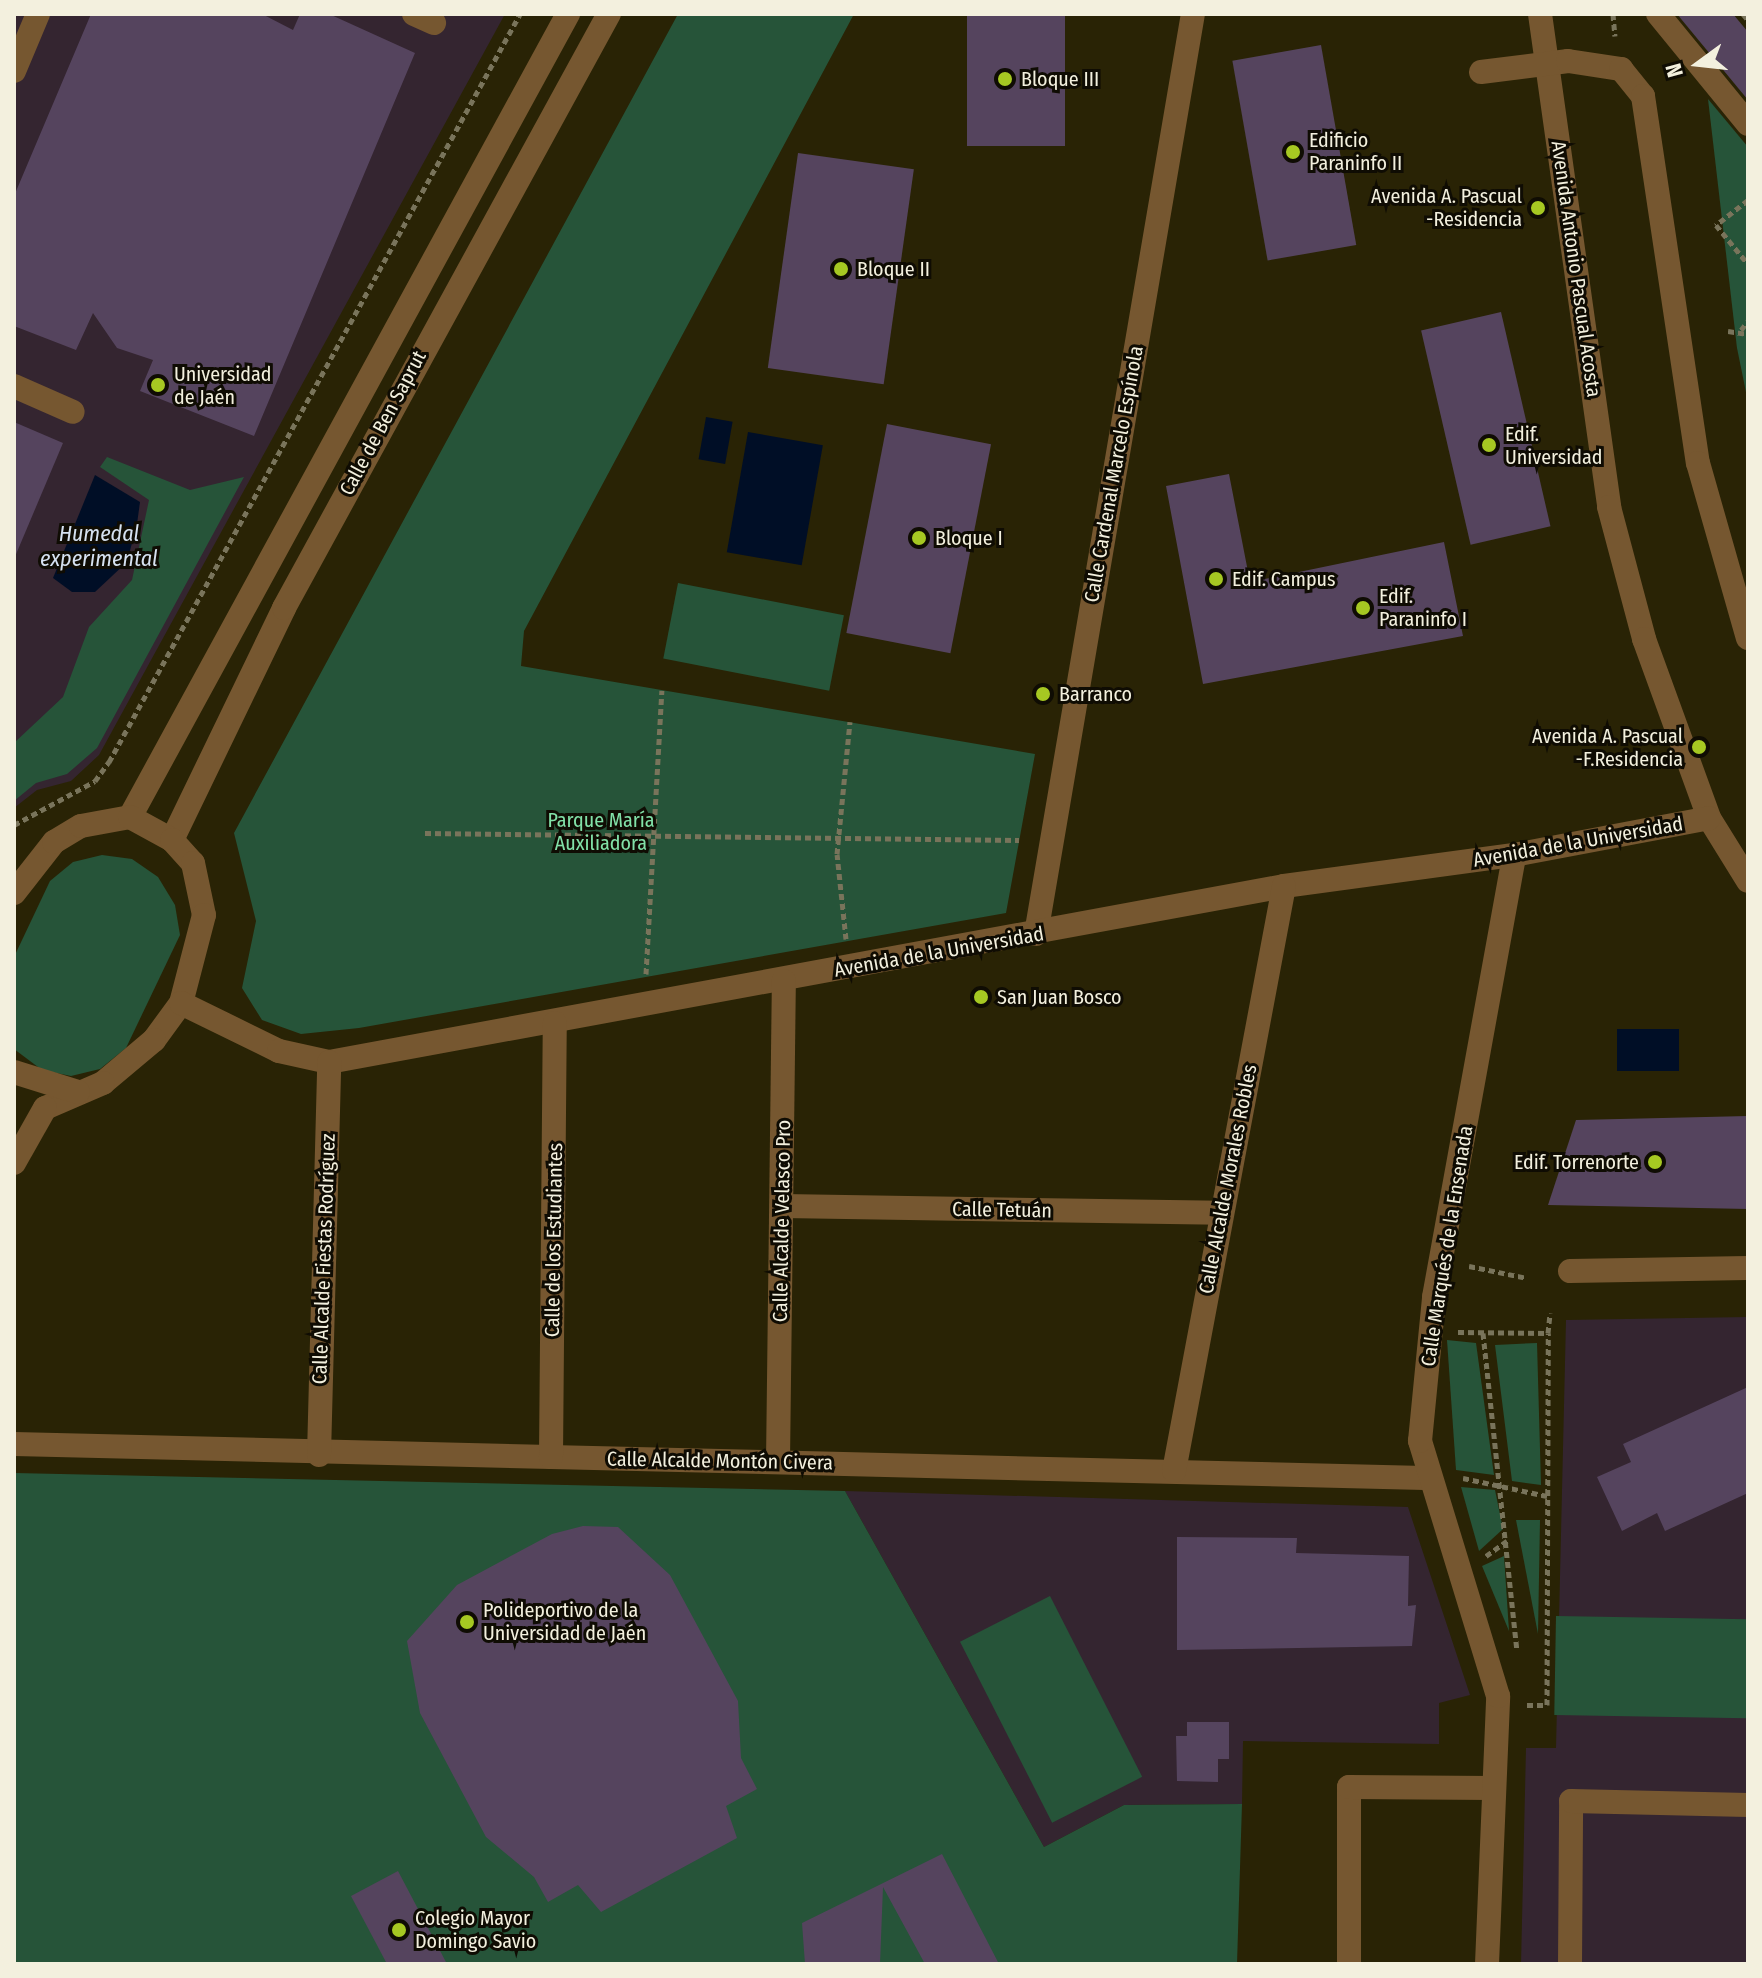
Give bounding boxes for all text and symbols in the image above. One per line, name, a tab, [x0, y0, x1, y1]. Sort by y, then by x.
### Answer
north arrow	[1658, 24, 1738, 104]
text: N	[1660, 60, 1689, 80]
place label: Bloque III	[1021, 67, 1099, 91]
marker: Bloque III	[996, 70, 1014, 88]
place label: Edificio Paraninfo II	[1309, 128, 1402, 175]
street label: Avenida Antonio Pascual Acosta	[1546, 139, 1606, 399]
marker: Edificio Paraninfo II	[1284, 143, 1302, 161]
place label: Avenida A. Pascual -Residencia	[1371, 184, 1522, 231]
marker: Avenida A. Pascual -Residencia	[1529, 199, 1547, 217]
place label: Bloque II	[857, 257, 930, 281]
marker: Bloque II	[832, 260, 850, 278]
street label: Calle Cardenal Marcelo Espínola	[1080, 344, 1148, 604]
street label: Calle de Ben Saprut	[335, 347, 431, 499]
place label: Universidad de Jaén	[174, 362, 272, 409]
marker: Universidad de Jaén	[149, 376, 167, 394]
place label: Edif. Universidad	[1505, 422, 1603, 469]
marker: Edif. Universidad	[1480, 436, 1498, 454]
water label: Humedal experimental	[40, 520, 158, 572]
place label: Bloque I	[935, 526, 1003, 550]
marker: Bloque I	[910, 529, 928, 547]
place label: Edif. Campus	[1232, 567, 1336, 591]
marker: Edif. Campus	[1207, 570, 1225, 588]
place label: Edif. Paraninfo I	[1379, 584, 1467, 631]
marker: Edif. Paraninfo I	[1354, 599, 1372, 617]
place label: Barranco	[1059, 682, 1132, 706]
marker: Barranco	[1034, 685, 1052, 703]
place label: Avenida A. Pascual -F.Residencia	[1532, 724, 1683, 771]
marker: Avenida A. Pascual -F.Residencia	[1690, 738, 1708, 756]
park label: Parque María Auxiliadora	[547, 809, 655, 856]
street label: Avenida de la Universidad	[1471, 812, 1685, 872]
street label: Avenida de la Universidad	[832, 922, 1046, 982]
place label: San Juan Bosco	[997, 985, 1122, 1009]
marker: San Juan Bosco	[972, 988, 990, 1006]
street label: Calle Alcalde Morales Robles	[1194, 1062, 1262, 1296]
street label: Calle Alcalde Velasco Pro	[768, 1120, 796, 1322]
street label: Calle Marqués de la Ensenada	[1416, 1124, 1478, 1368]
street label: Calle Alcalde Fiestas Rodríguez	[308, 1133, 340, 1385]
street label: Calle de los Estudiantes	[540, 1143, 568, 1337]
place label: Edif. Torrenorte	[1514, 1150, 1639, 1174]
marker: Edif. Torrenorte	[1646, 1153, 1664, 1171]
street label: Calle Tetuán	[952, 1197, 1052, 1223]
street label: Calle Alcalde Montón Civera	[607, 1447, 833, 1475]
place label: Polideportivo de la Universidad de Jaén	[483, 1598, 646, 1645]
marker: Polideportivo de la Universidad de Jaén	[458, 1613, 476, 1631]
place label: Colegio Mayor Domingo Savio	[415, 1906, 536, 1953]
marker: Colegio Mayor Domingo Savio	[390, 1921, 408, 1939]

